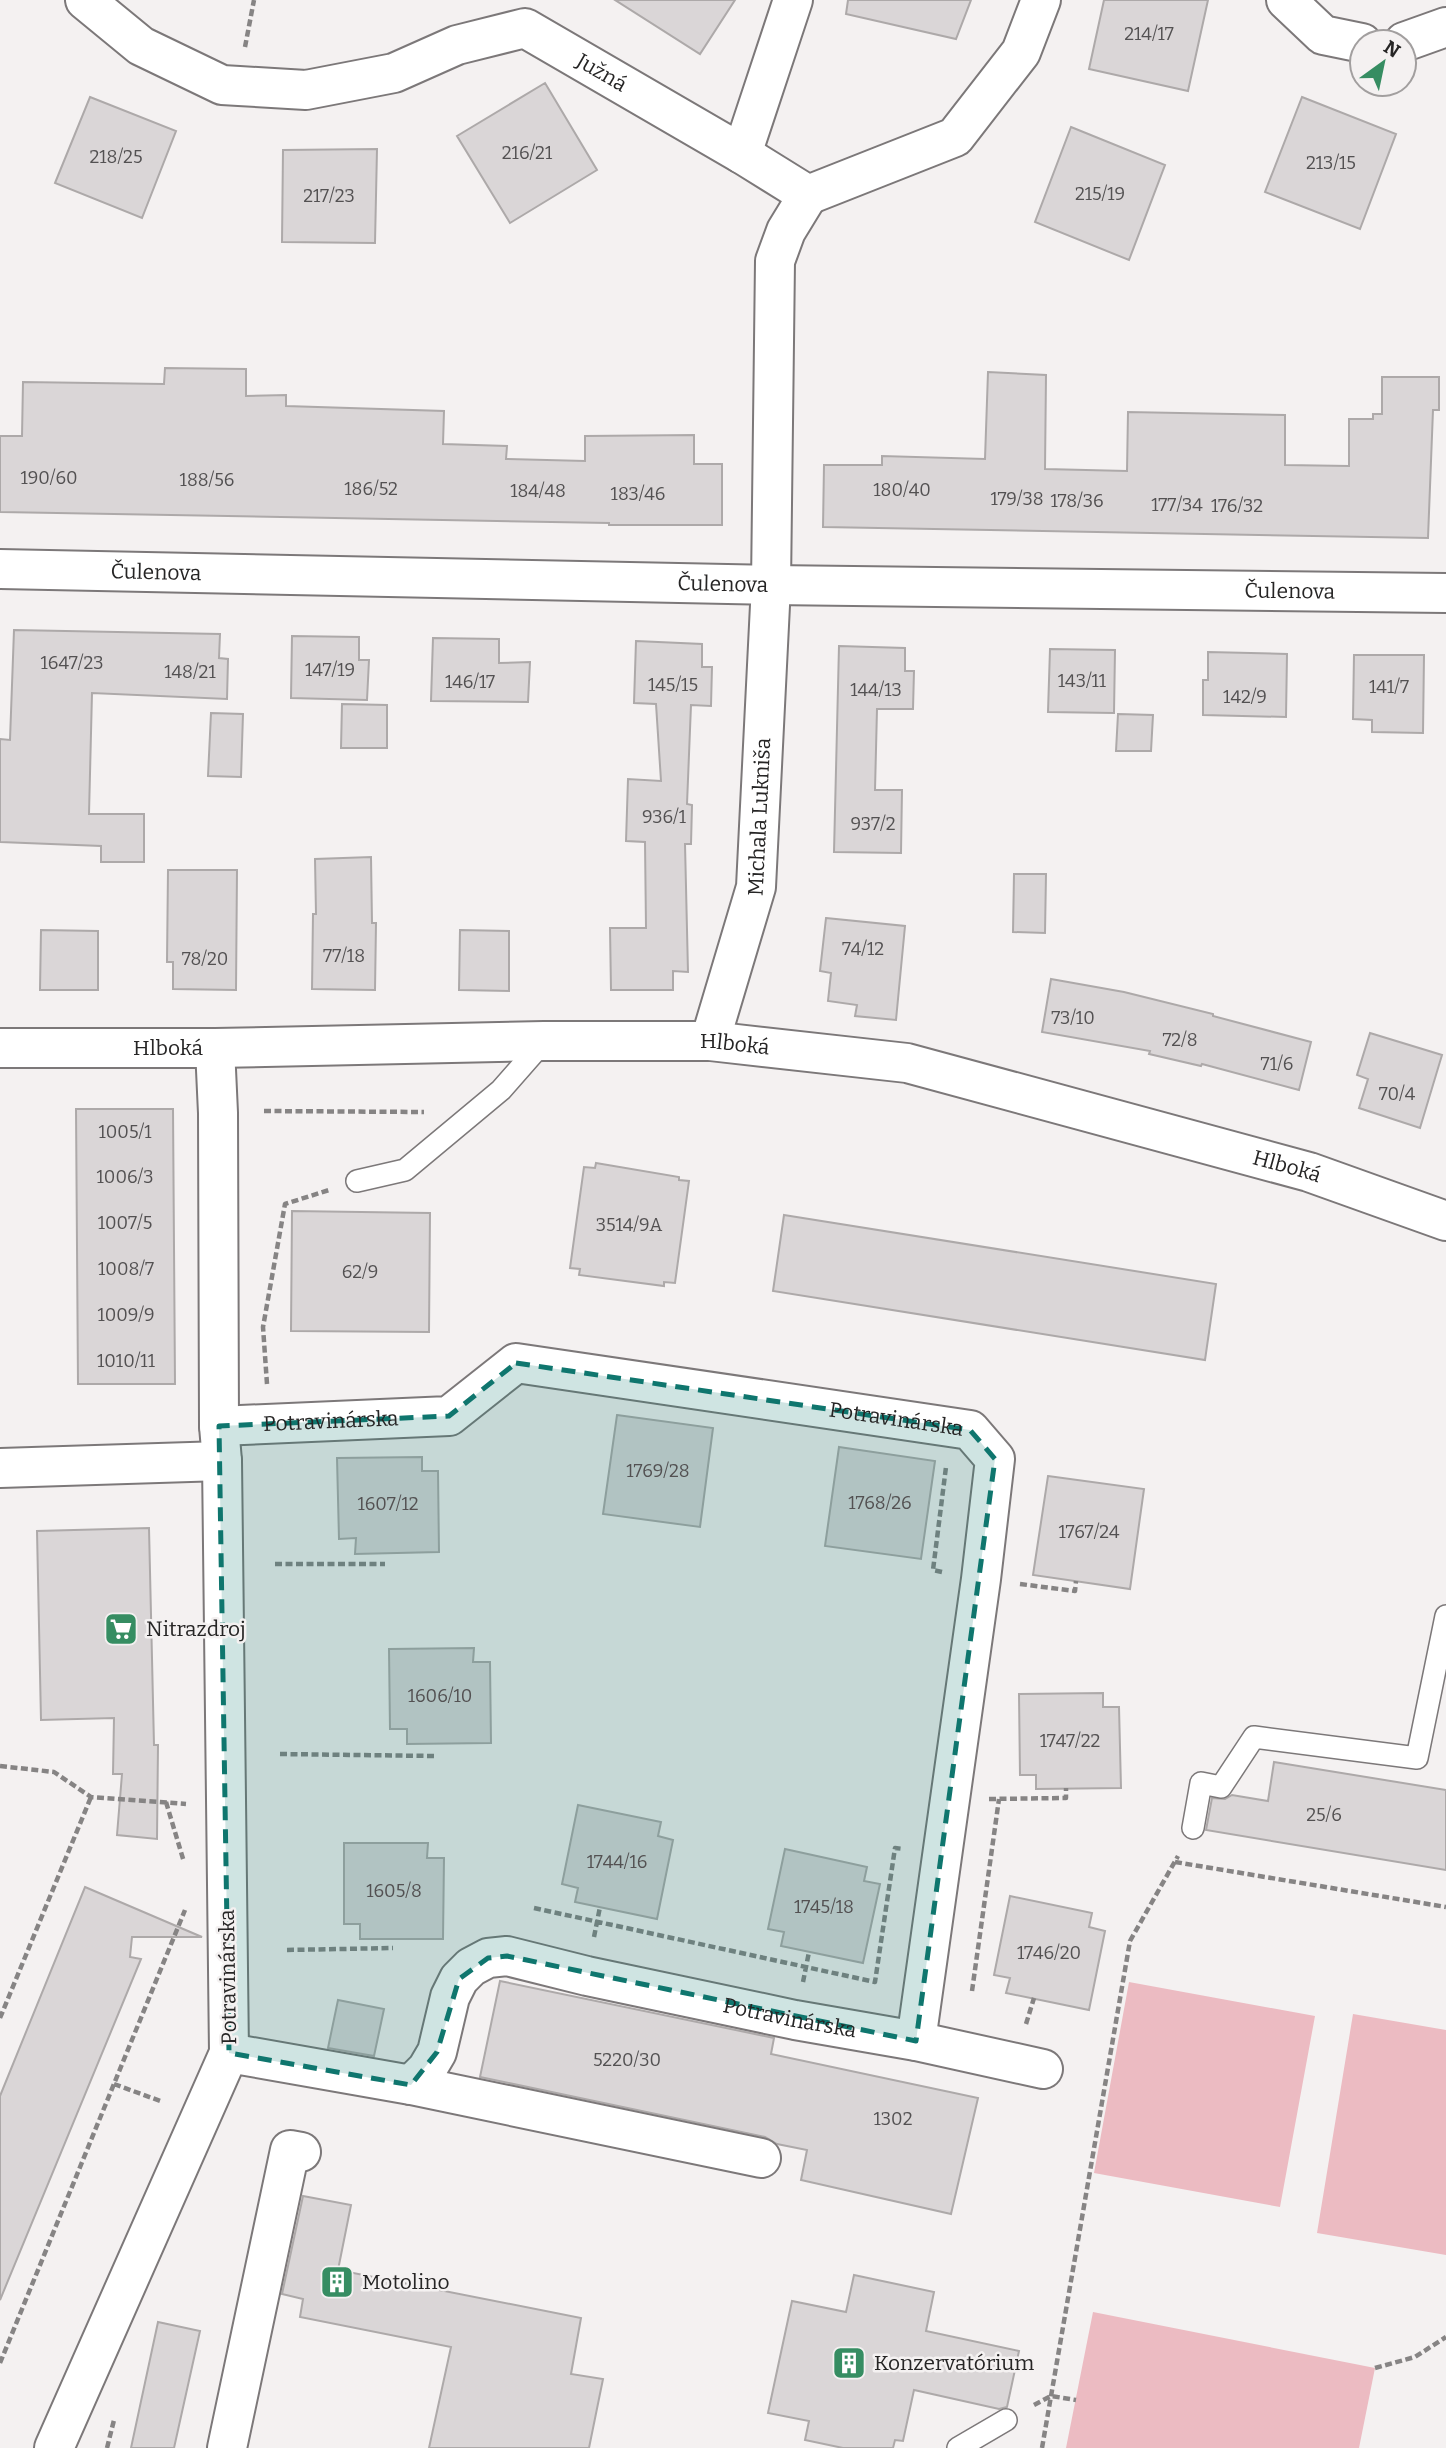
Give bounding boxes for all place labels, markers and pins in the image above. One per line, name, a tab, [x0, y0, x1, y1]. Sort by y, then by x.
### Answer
supermarket icon: Nitrazdroj	[102, 1610, 140, 1648]
place label: Nitrazdroj	[146, 1616, 246, 1642]
building icon: Motolino	[318, 2263, 356, 2301]
place label: Motolino	[362, 2269, 450, 2295]
building icon: Konzervatórium	[830, 2344, 868, 2382]
place label: Konzervatórium	[874, 2350, 1034, 2376]

